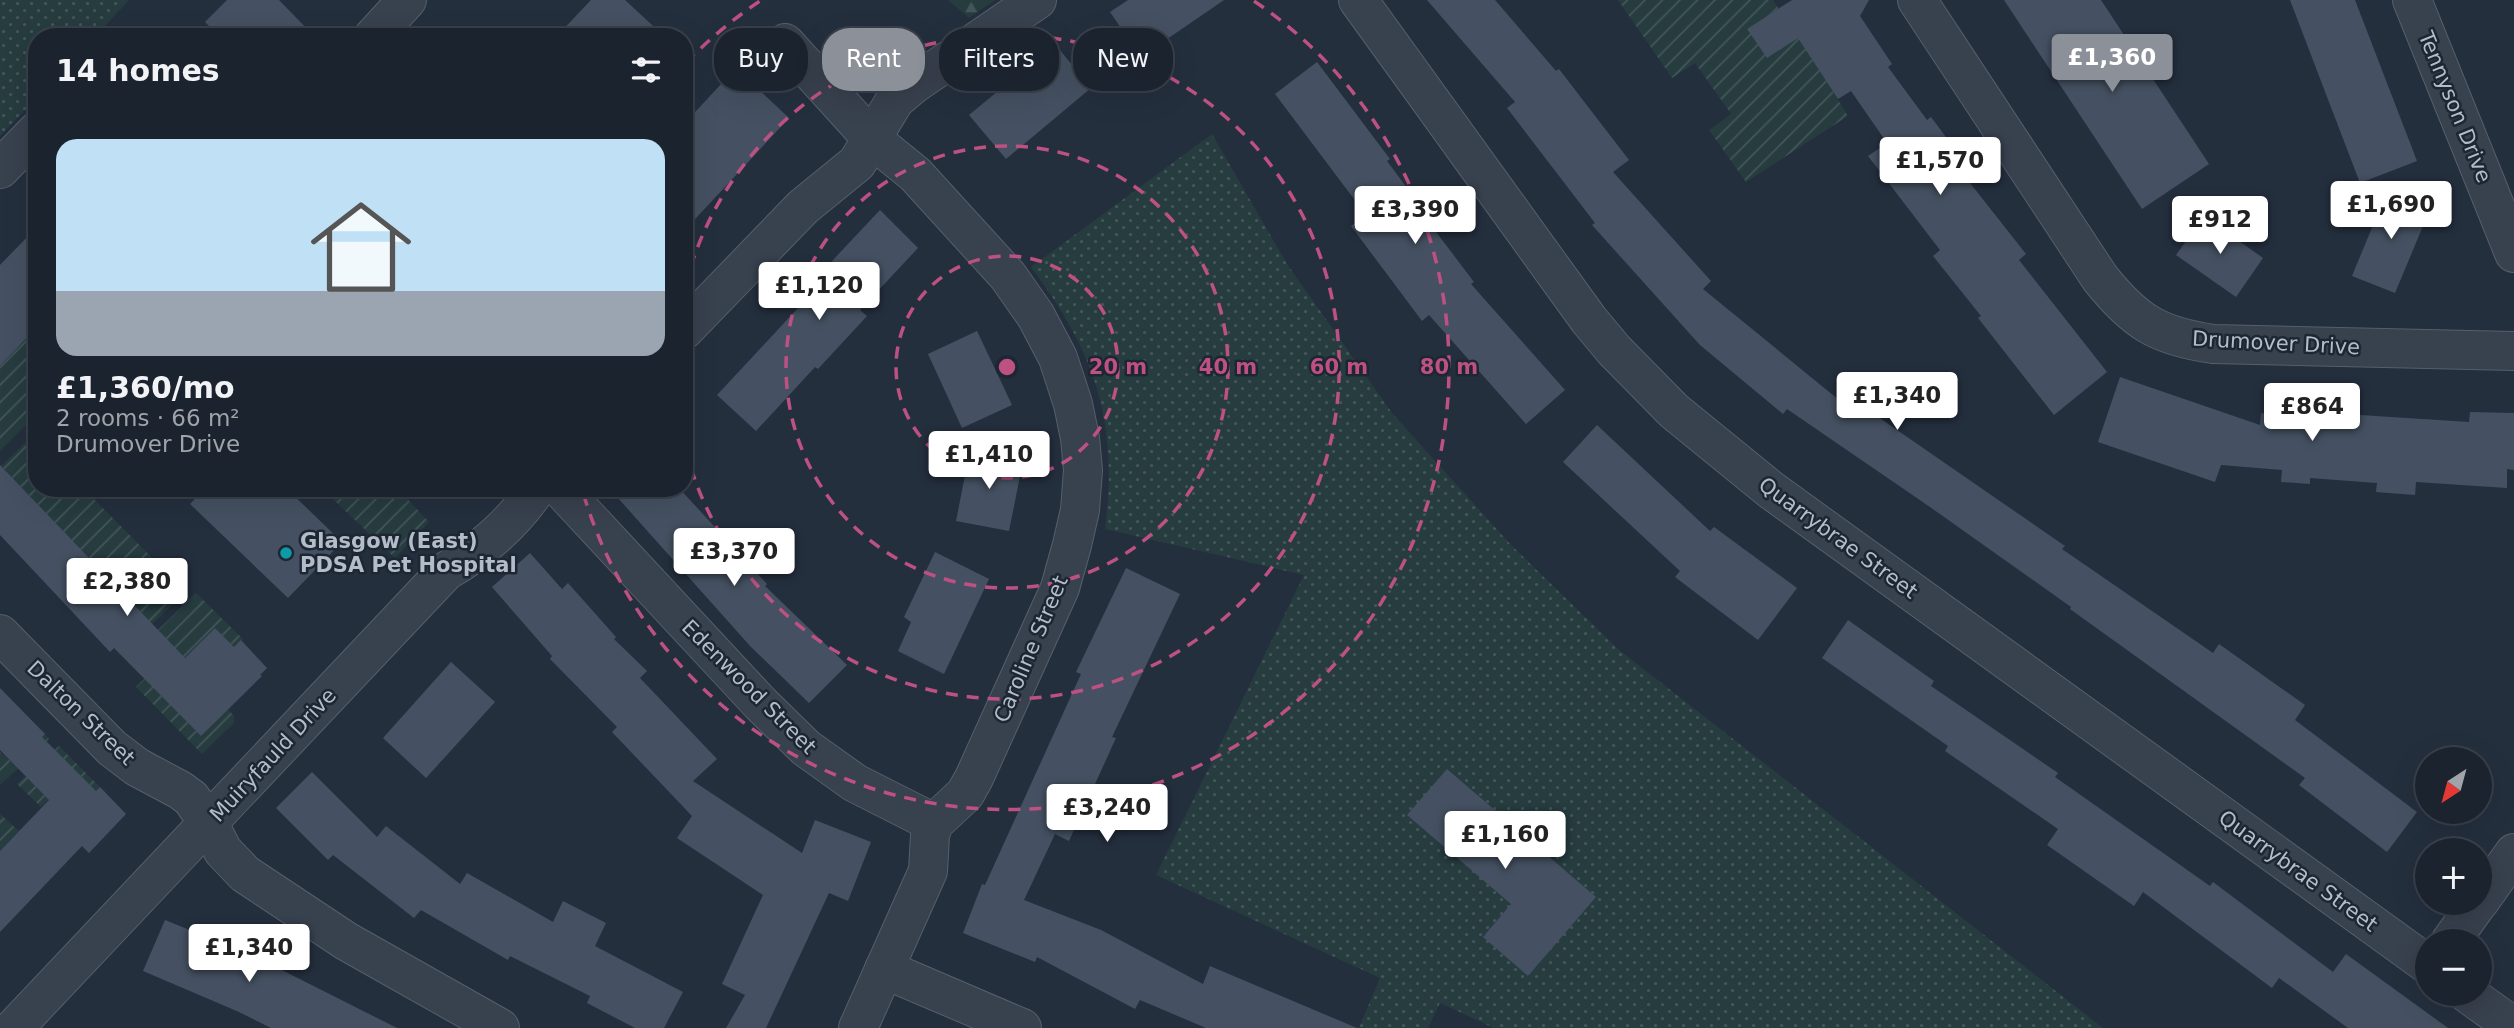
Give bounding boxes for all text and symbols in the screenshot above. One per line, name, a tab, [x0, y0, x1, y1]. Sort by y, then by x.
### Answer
street label: Tennyson Drive	[2413, 27, 2496, 186]
chip: Buy	[714, 28, 808, 91]
chip: Rent	[822, 28, 925, 91]
chip: Filters	[939, 28, 1059, 91]
chip: New	[1073, 28, 1173, 91]
pin: £1,360	[2055, 34, 2169, 94]
text: £1,360	[2068, 44, 2156, 70]
icon: filters	[627, 51, 665, 89]
text: 14 homes	[56, 53, 220, 88]
pin: £1,570	[1883, 138, 1997, 197]
text: £1,570	[1896, 147, 1984, 173]
pin: £1,690	[2334, 182, 2448, 241]
icon: home	[298, 184, 424, 310]
pin: £3,390	[1358, 187, 1472, 246]
text: £1,690	[2347, 191, 2435, 217]
text: £3,390	[1371, 196, 1459, 222]
pin: £912	[2179, 196, 2261, 256]
text: £912	[2188, 206, 2252, 232]
pin: £1,120	[762, 262, 876, 322]
text: £1,120	[775, 272, 863, 298]
street label: Drumover Drive	[2191, 327, 2361, 359]
centre of rings	[995, 355, 1019, 379]
text: 20 m	[1089, 355, 1147, 379]
text: 40 m	[1199, 355, 1257, 379]
text: 60 m	[1310, 355, 1368, 379]
text: 80 m	[1420, 355, 1478, 379]
text: £1,360/mo	[56, 370, 235, 405]
pin: £1,340	[1840, 372, 1954, 432]
text: £1,340	[1853, 382, 1941, 408]
pin: £864	[2271, 384, 2353, 443]
text: £864	[2280, 393, 2344, 419]
text: 2 rooms · 66 m²	[56, 405, 240, 431]
text: Drumover Drive	[56, 431, 240, 457]
pin: £1,410	[932, 432, 1046, 491]
text: £1,410	[945, 441, 1033, 467]
street label: Quarrybrae Street	[1754, 472, 1922, 604]
pin: £3,370	[677, 528, 791, 588]
place label: Glasgow (East) PDSA Pet Hospital	[300, 529, 517, 577]
text: £3,370	[690, 538, 778, 564]
marker: Glasgow (East) PDSA Pet Hospital	[278, 545, 294, 561]
pin: £2,380	[70, 558, 184, 618]
text: £2,380	[83, 568, 171, 594]
street label: Caroline Street	[989, 572, 1073, 726]
street label: Edenwood Street	[677, 615, 821, 759]
street label: Dalton Street	[22, 656, 140, 770]
street label: Muiryfauld Drive	[205, 683, 341, 827]
north arrow	[2415, 747, 2492, 824]
map controls	[2415, 747, 2492, 1006]
pin: £3,240	[1050, 784, 1164, 844]
text: £3,240	[1063, 794, 1151, 820]
street label: Quarrybrae Street	[2214, 805, 2382, 937]
pin: £1,160	[1448, 812, 1562, 871]
text: £1,160	[1461, 821, 1549, 847]
button: +	[2415, 838, 2492, 915]
pin: £1,340	[192, 925, 306, 984]
button: −	[2415, 929, 2492, 1006]
text: £1,340	[205, 934, 293, 960]

